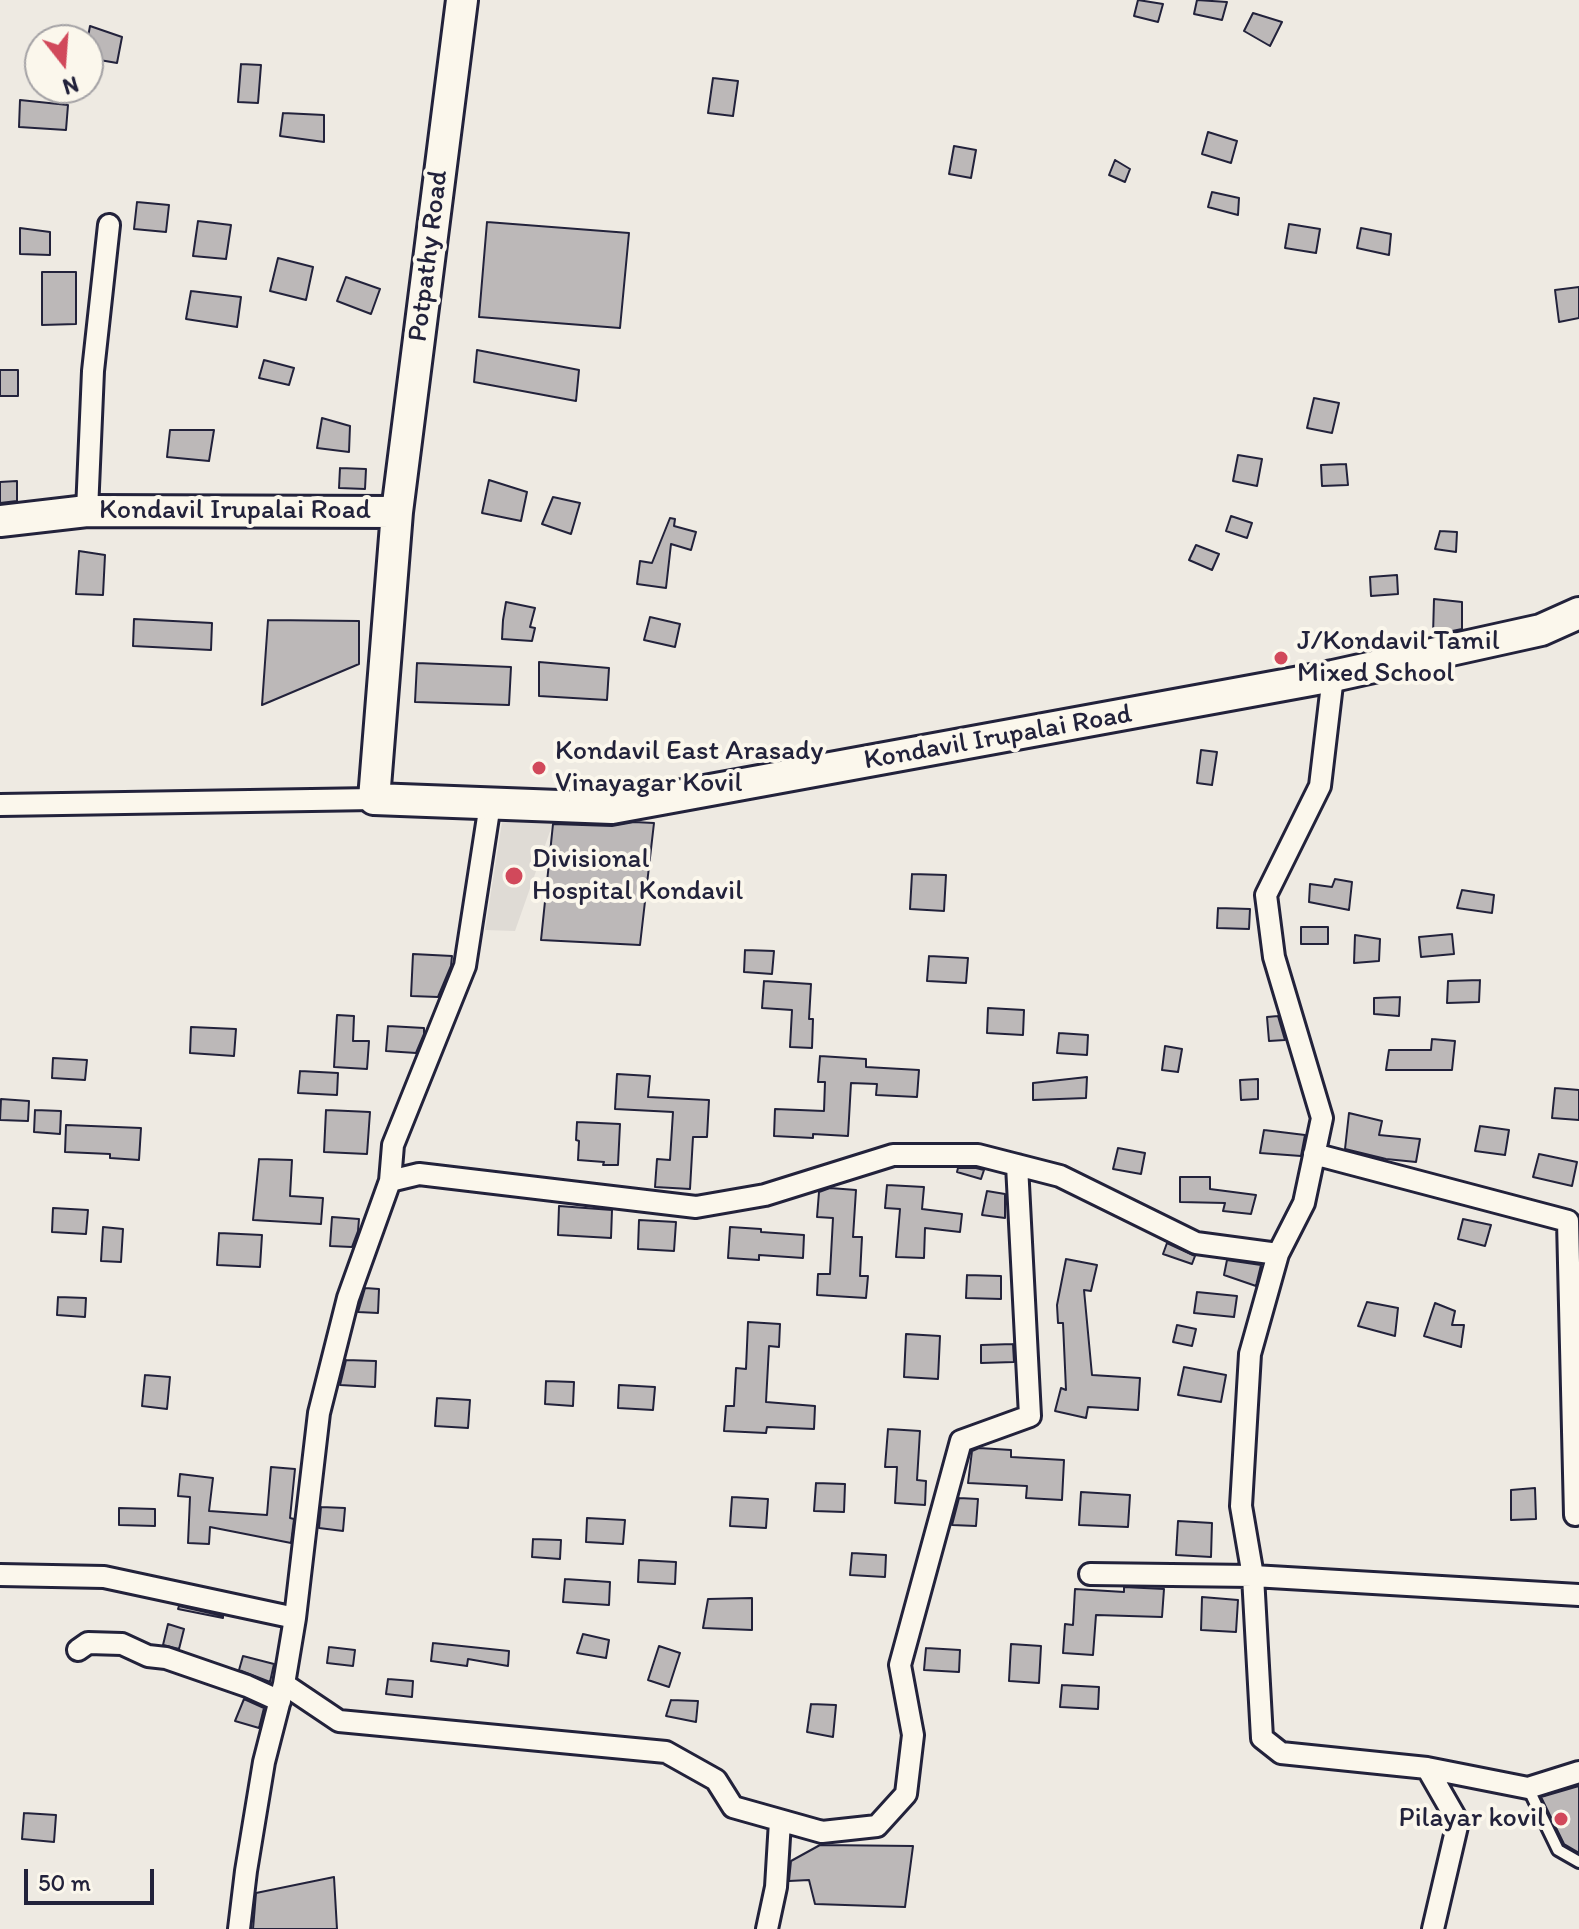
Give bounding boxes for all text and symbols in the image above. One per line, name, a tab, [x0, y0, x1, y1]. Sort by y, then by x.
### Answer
north arrow	[24, 24, 104, 104]
text: N	[60, 70, 82, 101]
street label: Potpathy Road	[402, 168, 456, 344]
street label: Kondavil Irupalai Road	[99, 494, 371, 528]
place label: J/Kondavil Tamil Mixed School	[1297, 625, 1500, 691]
marker: J/Kondavil Tamil Mixed School	[1272, 649, 1290, 667]
street label: Kondavil Irupalai Road	[861, 698, 1135, 778]
place label: Kondavil East Arasady Vinayagar Kovil	[555, 735, 823, 801]
marker: Kondavil East Arasady Vinayagar Kovil	[530, 759, 548, 777]
place label: Divisional Hospital Kondavil	[532, 843, 743, 909]
marker: Divisional Hospital Kondavil	[503, 865, 525, 887]
place label: Pilayar kovil	[1398, 1802, 1545, 1836]
marker: Pilayar kovil	[1552, 1810, 1570, 1828]
scale bar	[28, 1853, 158, 1903]
text: 50 m	[38, 1868, 91, 1897]

